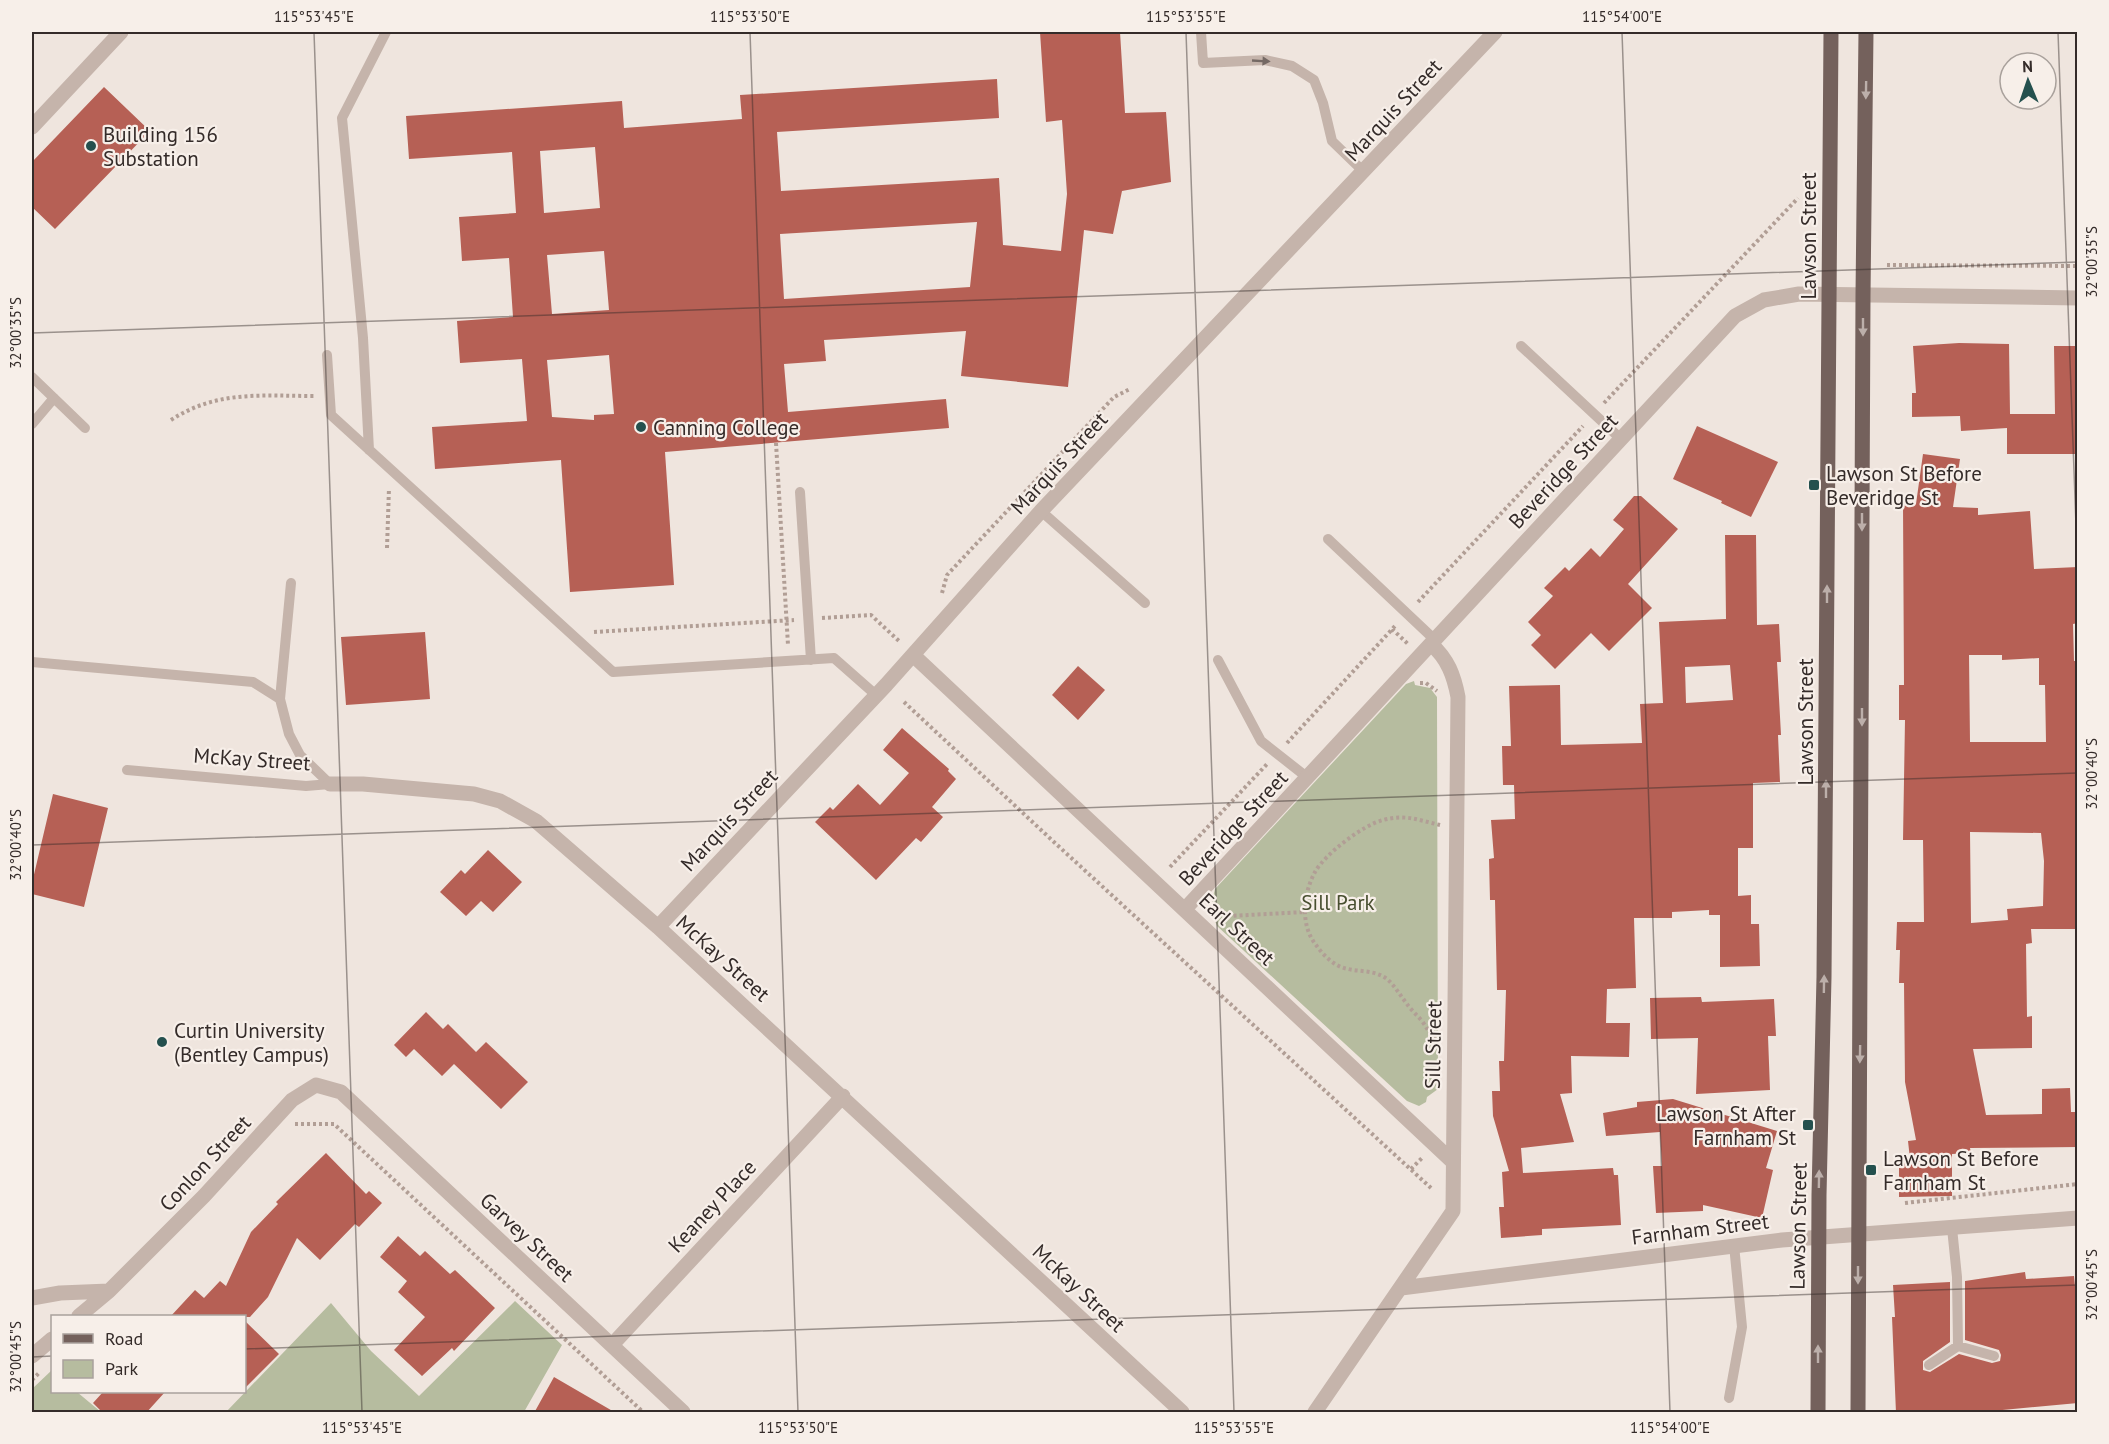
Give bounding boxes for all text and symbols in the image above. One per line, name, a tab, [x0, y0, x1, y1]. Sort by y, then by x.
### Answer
text: 115°53'45"E	[274, 7, 354, 26]
text: 115°53'50"E	[710, 7, 790, 26]
text: 115°53'55"E	[1146, 7, 1226, 26]
text: 115°54'00"E	[1582, 7, 1662, 26]
north arrow	[1998, 51, 2058, 111]
street label: Marquis Street	[1339, 53, 1447, 167]
one-way arrow	[1252, 56, 1271, 65]
text: N	[2022, 56, 2033, 76]
one-way arrow	[1861, 80, 1871, 99]
place label: Building 156 Substation	[103, 121, 218, 172]
marker: Building 156 Substation	[84, 139, 98, 153]
street label: Lawson Street	[1795, 172, 1822, 300]
text: 32°00'35"S	[2082, 226, 2101, 298]
text: 32°00'35"S	[6, 297, 25, 369]
one-way arrow	[1858, 317, 1868, 336]
street label: Marquis Street	[1005, 406, 1113, 520]
street label: Beveridge Street	[1503, 408, 1623, 534]
place label: Canning College	[653, 414, 799, 441]
marker: Canning College	[634, 420, 648, 434]
place label: Lawson St Before Beveridge St	[1826, 460, 1982, 511]
marker: Lawson St Before Beveridge St	[1807, 478, 1821, 492]
one-way arrow	[1857, 512, 1867, 531]
one-way arrow	[1822, 585, 1832, 604]
street label: Lawson Street	[1792, 658, 1819, 786]
one-way arrow	[1857, 707, 1867, 726]
text: 32°00'40"S	[2082, 738, 2101, 810]
street label: McKay Street	[193, 741, 311, 777]
street label: Marquis Street	[675, 763, 783, 877]
street label: Beveridge Street	[1173, 765, 1293, 891]
one-way arrow	[1821, 780, 1830, 799]
text: 32°00'40"S	[6, 809, 25, 881]
street label: Earl Street	[1193, 887, 1281, 971]
park label: Sill Park	[1301, 889, 1375, 916]
street label: McKay Street	[670, 909, 776, 1007]
one-way arrow	[1819, 975, 1829, 994]
street label: Sill Street	[1419, 1001, 1447, 1089]
place label: Curtin University (Bentley Campus)	[174, 1017, 329, 1068]
marker: Curtin University (Bentley Campus)	[155, 1035, 169, 1049]
one-way arrow	[1855, 1044, 1865, 1063]
place label: Lawson St After Farnham St	[1656, 1100, 1796, 1151]
street label: Conlon Street	[153, 1109, 257, 1217]
marker: Lawson St After Farnham St	[1801, 1118, 1815, 1132]
place label: Lawson St Before Farnham St	[1883, 1145, 2039, 1196]
street label: Keaney Place	[662, 1154, 762, 1258]
street label: Lawson Street	[1783, 1162, 1813, 1290]
marker: Lawson St Before Farnham St	[1864, 1163, 1878, 1177]
one-way arrow	[1814, 1170, 1824, 1189]
street label: Garvey Street	[474, 1187, 580, 1287]
street label: Farnham Street	[1630, 1207, 1770, 1251]
street label: McKay Street	[1027, 1238, 1131, 1338]
text: 32°00'45"S	[2082, 1249, 2101, 1321]
one-way arrow	[1853, 1266, 1863, 1285]
legend	[51, 1315, 246, 1393]
text: 32°00'45"S	[6, 1321, 25, 1393]
text: Road	[105, 1327, 143, 1350]
one-way arrow	[1813, 1345, 1823, 1364]
text: Park	[105, 1357, 138, 1380]
text: 115°53'45"E	[322, 1418, 402, 1437]
text: 115°53'50"E	[758, 1418, 838, 1437]
text: 115°53'55"E	[1194, 1418, 1274, 1437]
text: 115°54'00"E	[1630, 1418, 1710, 1437]

